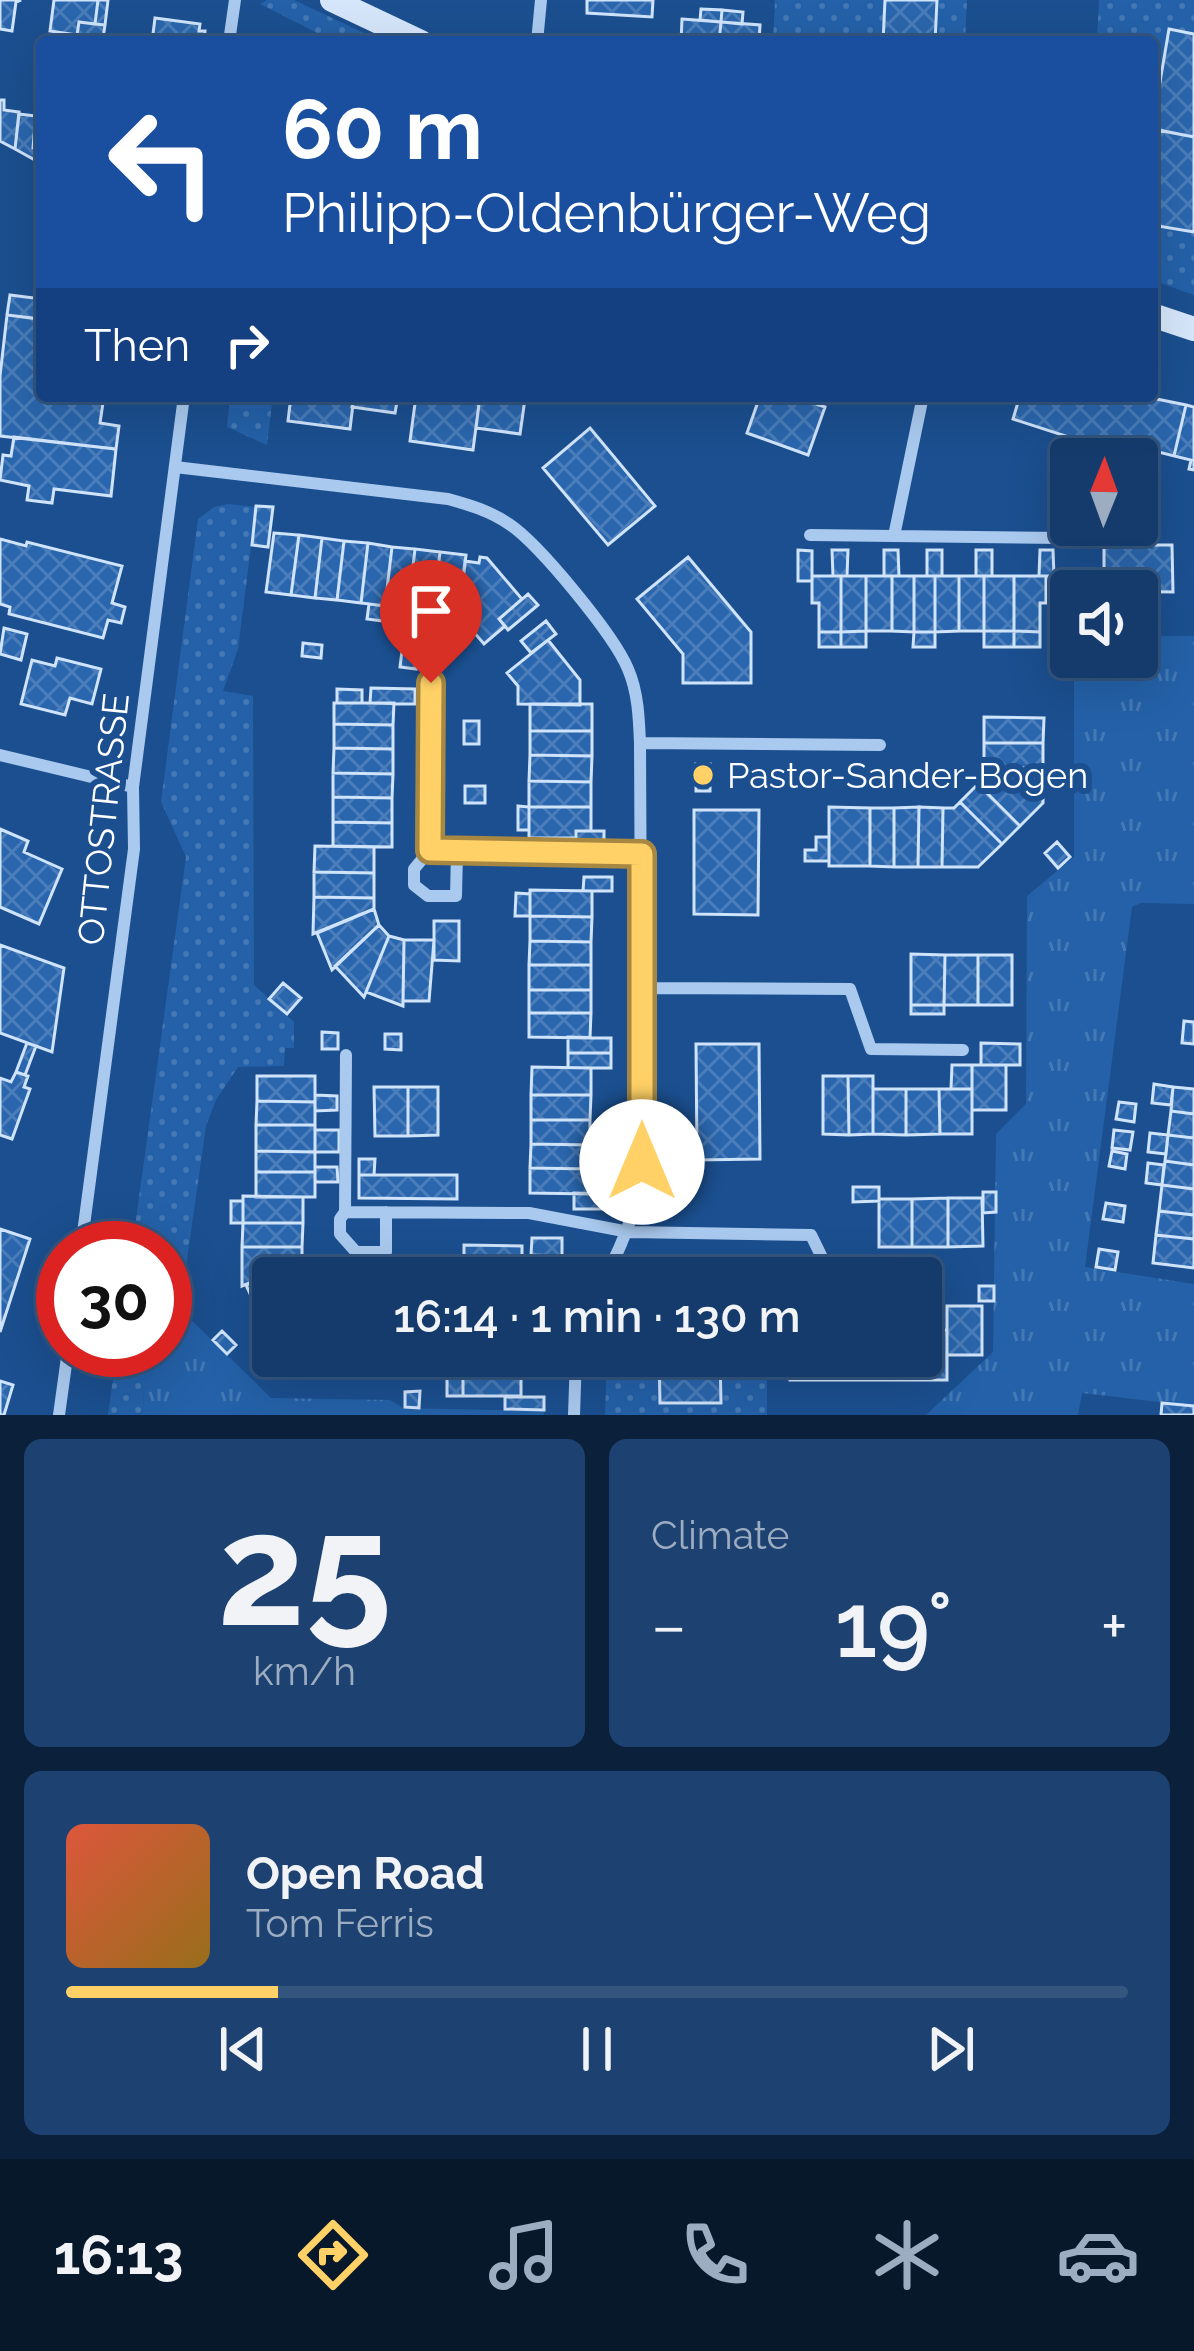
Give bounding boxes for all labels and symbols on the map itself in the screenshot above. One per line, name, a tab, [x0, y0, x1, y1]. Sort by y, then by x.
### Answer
north arrow	[1050, 438, 1158, 546]
pin	[380, 560, 482, 683]
street label: OTTOSTRASSE	[69, 691, 137, 947]
place label: Pastor-Sander-Bogen	[727, 754, 1088, 796]
marker: Pastor-Sander-Bogen	[690, 762, 716, 788]
position arrow	[579, 1099, 705, 1225]
speed limit sign: 30	[36, 1221, 192, 1377]

